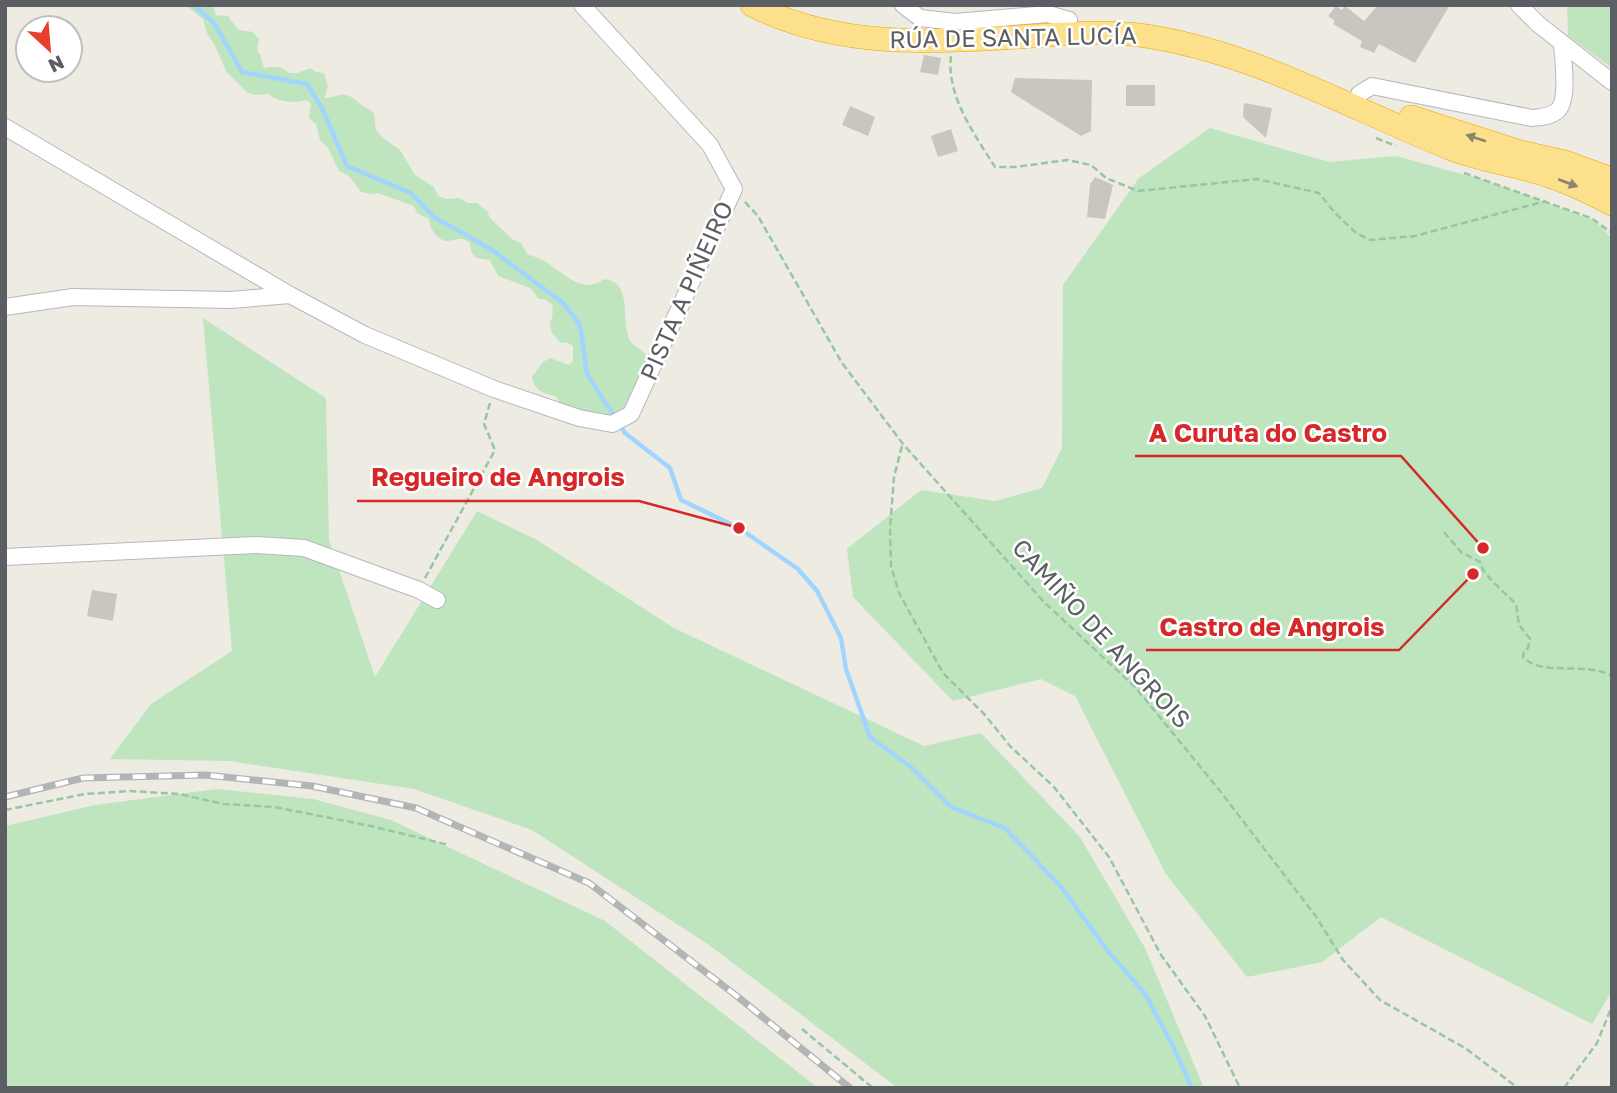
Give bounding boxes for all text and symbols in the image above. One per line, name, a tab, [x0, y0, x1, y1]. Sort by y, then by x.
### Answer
north arrow	[14, 14, 84, 84]
street label: RÚA DE SANTA LUCÍA	[889, 20, 1137, 53]
text: N	[45, 51, 68, 78]
one-way arrow	[1466, 132, 1487, 143]
one-way arrow	[1557, 177, 1578, 188]
street label: PISTA A PIÑEIRO	[633, 196, 738, 385]
callout: A Curuta do Castro	[1135, 409, 1401, 456]
text: A Curuta do Castro	[1149, 417, 1387, 448]
callout: Regueiro de Angrois	[357, 454, 639, 501]
text: Regueiro de Angrois	[371, 461, 625, 492]
street label: CAMIÑO DE ANGROIS	[1007, 532, 1197, 733]
callout: Castro de Angrois	[1146, 603, 1399, 650]
text: Castro de Angrois	[1159, 611, 1385, 642]

